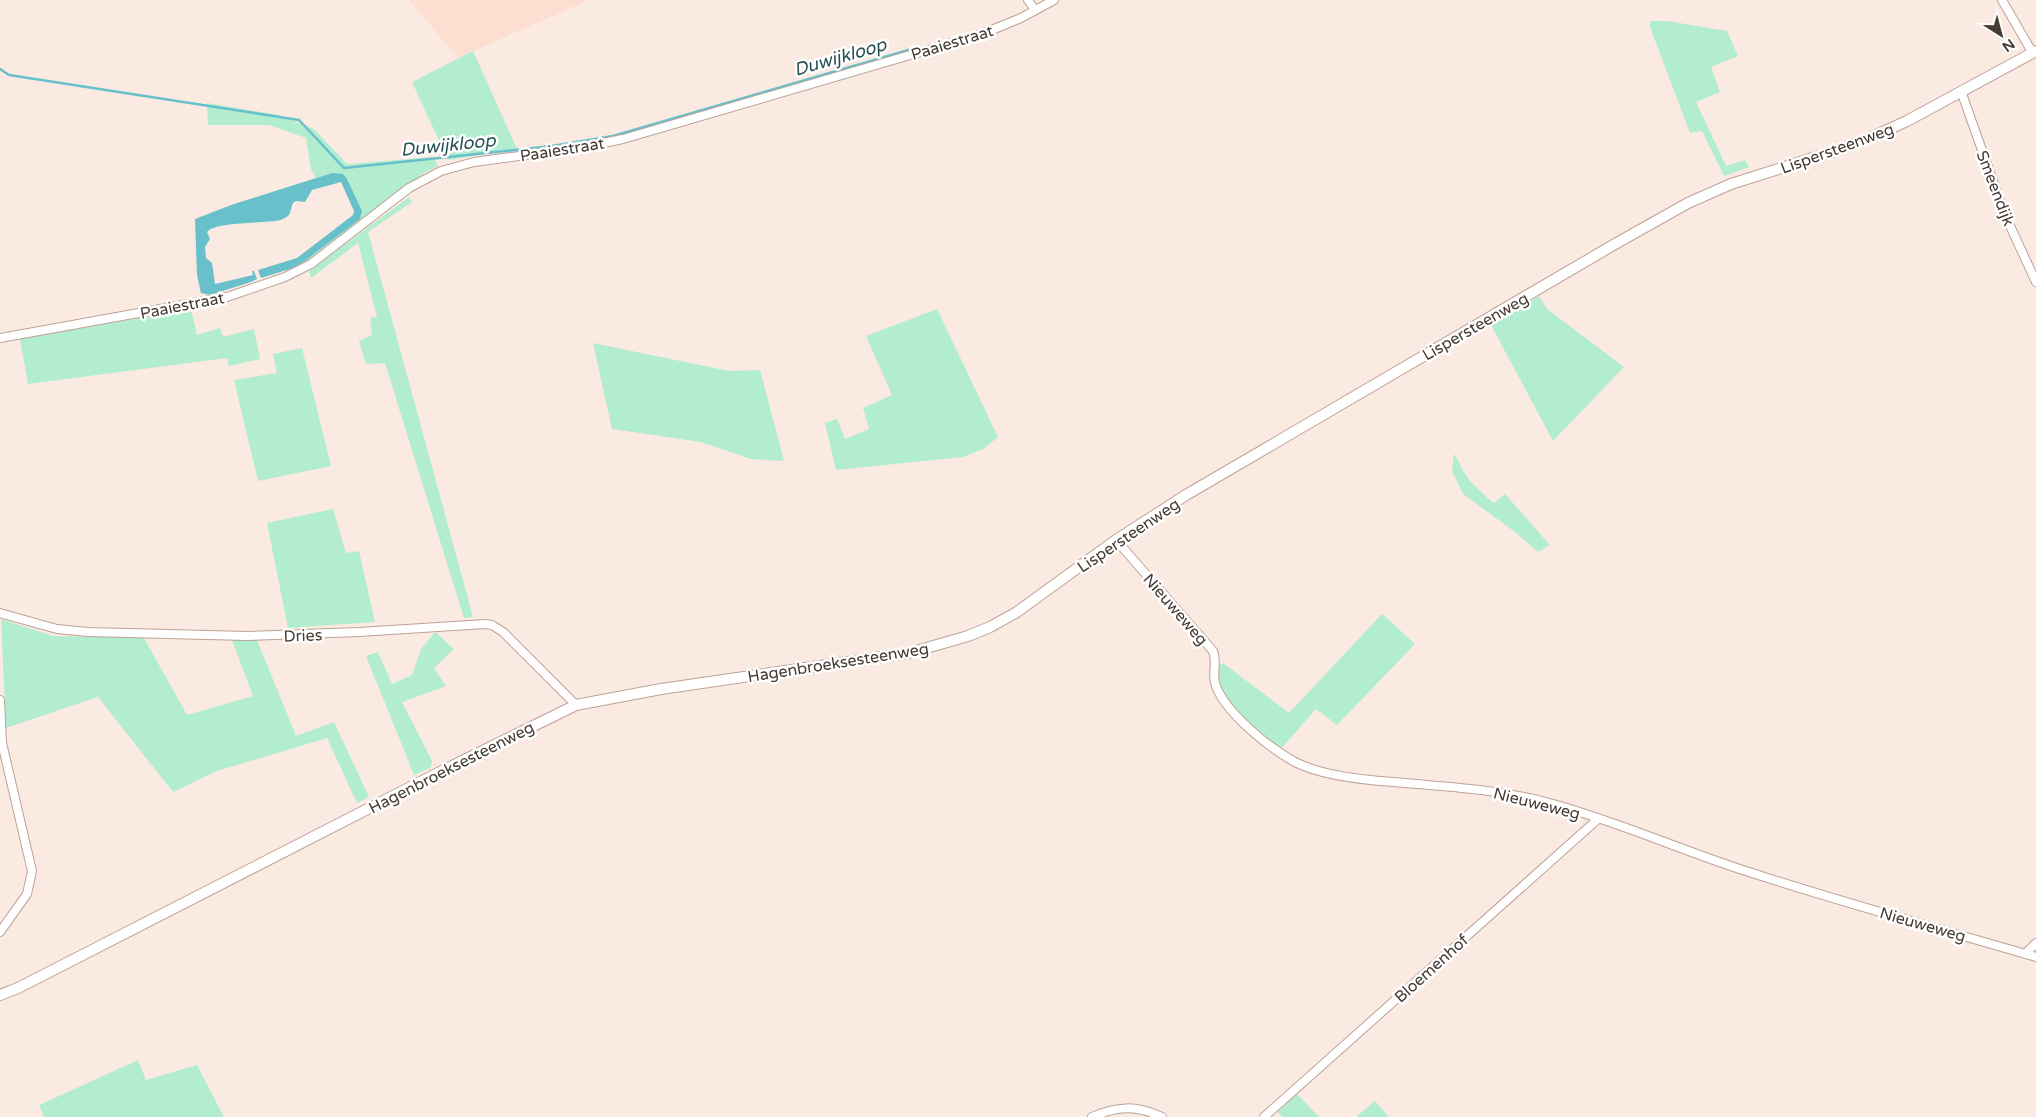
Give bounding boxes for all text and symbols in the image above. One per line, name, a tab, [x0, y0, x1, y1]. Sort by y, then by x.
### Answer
north arrow	[1976, 10, 2026, 60]
street label: Paaiestraat	[909, 21, 996, 65]
water label: Duwijkloop	[791, 33, 890, 81]
text: N	[1999, 35, 2018, 55]
street label: Lispersteenweg	[1778, 119, 1897, 179]
water label: Duwijkloop	[400, 129, 498, 161]
street label: Paaiestraat	[519, 133, 606, 167]
street label: Smeendijk	[1972, 148, 2019, 229]
street label: Paaiestraat	[139, 288, 226, 324]
street label: Lispersteenweg	[1419, 288, 1532, 365]
street label: Lispersteenweg	[1074, 494, 1184, 577]
street label: Nieuweweg	[1139, 570, 1212, 650]
street label: Dries	[283, 625, 323, 647]
street label: Hagenbroeksesteenweg	[746, 639, 930, 687]
street label: Hagenbroeksesteenweg	[365, 717, 538, 818]
street label: Nieuweweg	[1491, 784, 1582, 824]
street label: Nieuweweg	[1877, 903, 1968, 947]
street label: Bloemenhof	[1391, 930, 1473, 1007]

